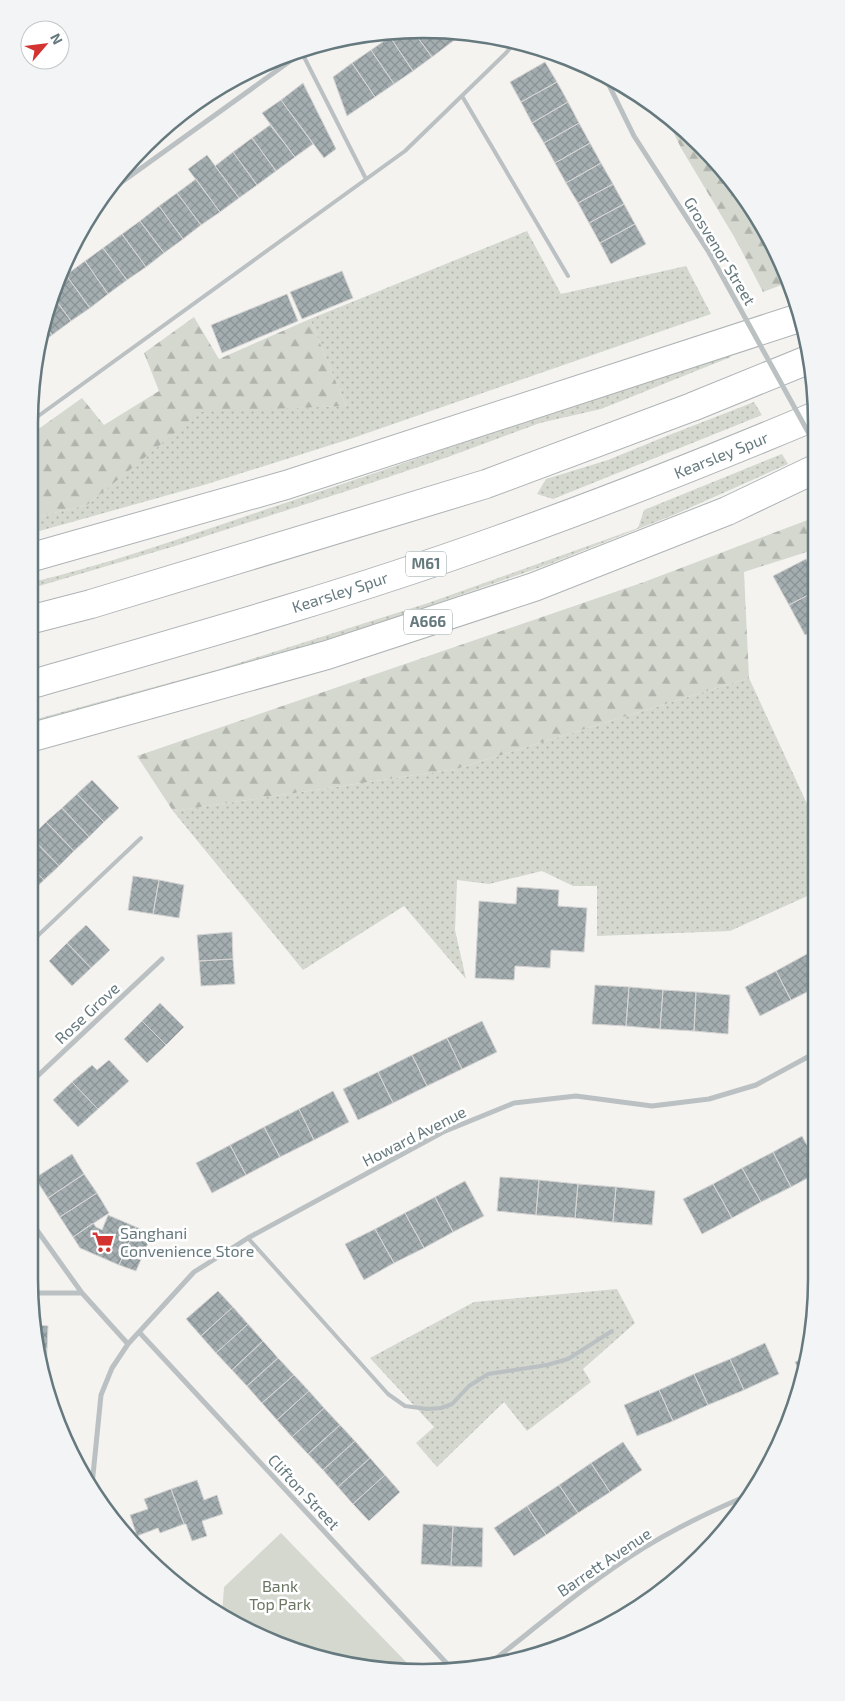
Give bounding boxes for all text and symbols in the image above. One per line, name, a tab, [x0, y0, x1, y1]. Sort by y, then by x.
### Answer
north arrow	[20, 20, 70, 70]
text: N	[47, 30, 67, 47]
street label: Grosvenor Street	[681, 193, 760, 308]
street label: Kearsley Spur	[671, 427, 771, 482]
road number: M61	[406, 552, 446, 576]
street label: Kearsley Spur	[289, 567, 391, 616]
road number: A666	[404, 610, 452, 634]
street label: Rose Grove	[50, 978, 123, 1047]
street label: Howard Avenue	[359, 1101, 469, 1170]
place label: Sanghani Convenience Store	[120, 1223, 254, 1260]
supermarket icon: Sanghani Convenience Store	[90, 1229, 116, 1255]
street label: Clifton Street	[265, 1450, 344, 1533]
street label: Barrett Avenue	[553, 1523, 654, 1600]
park label: Bank Top Park	[249, 1576, 311, 1613]

